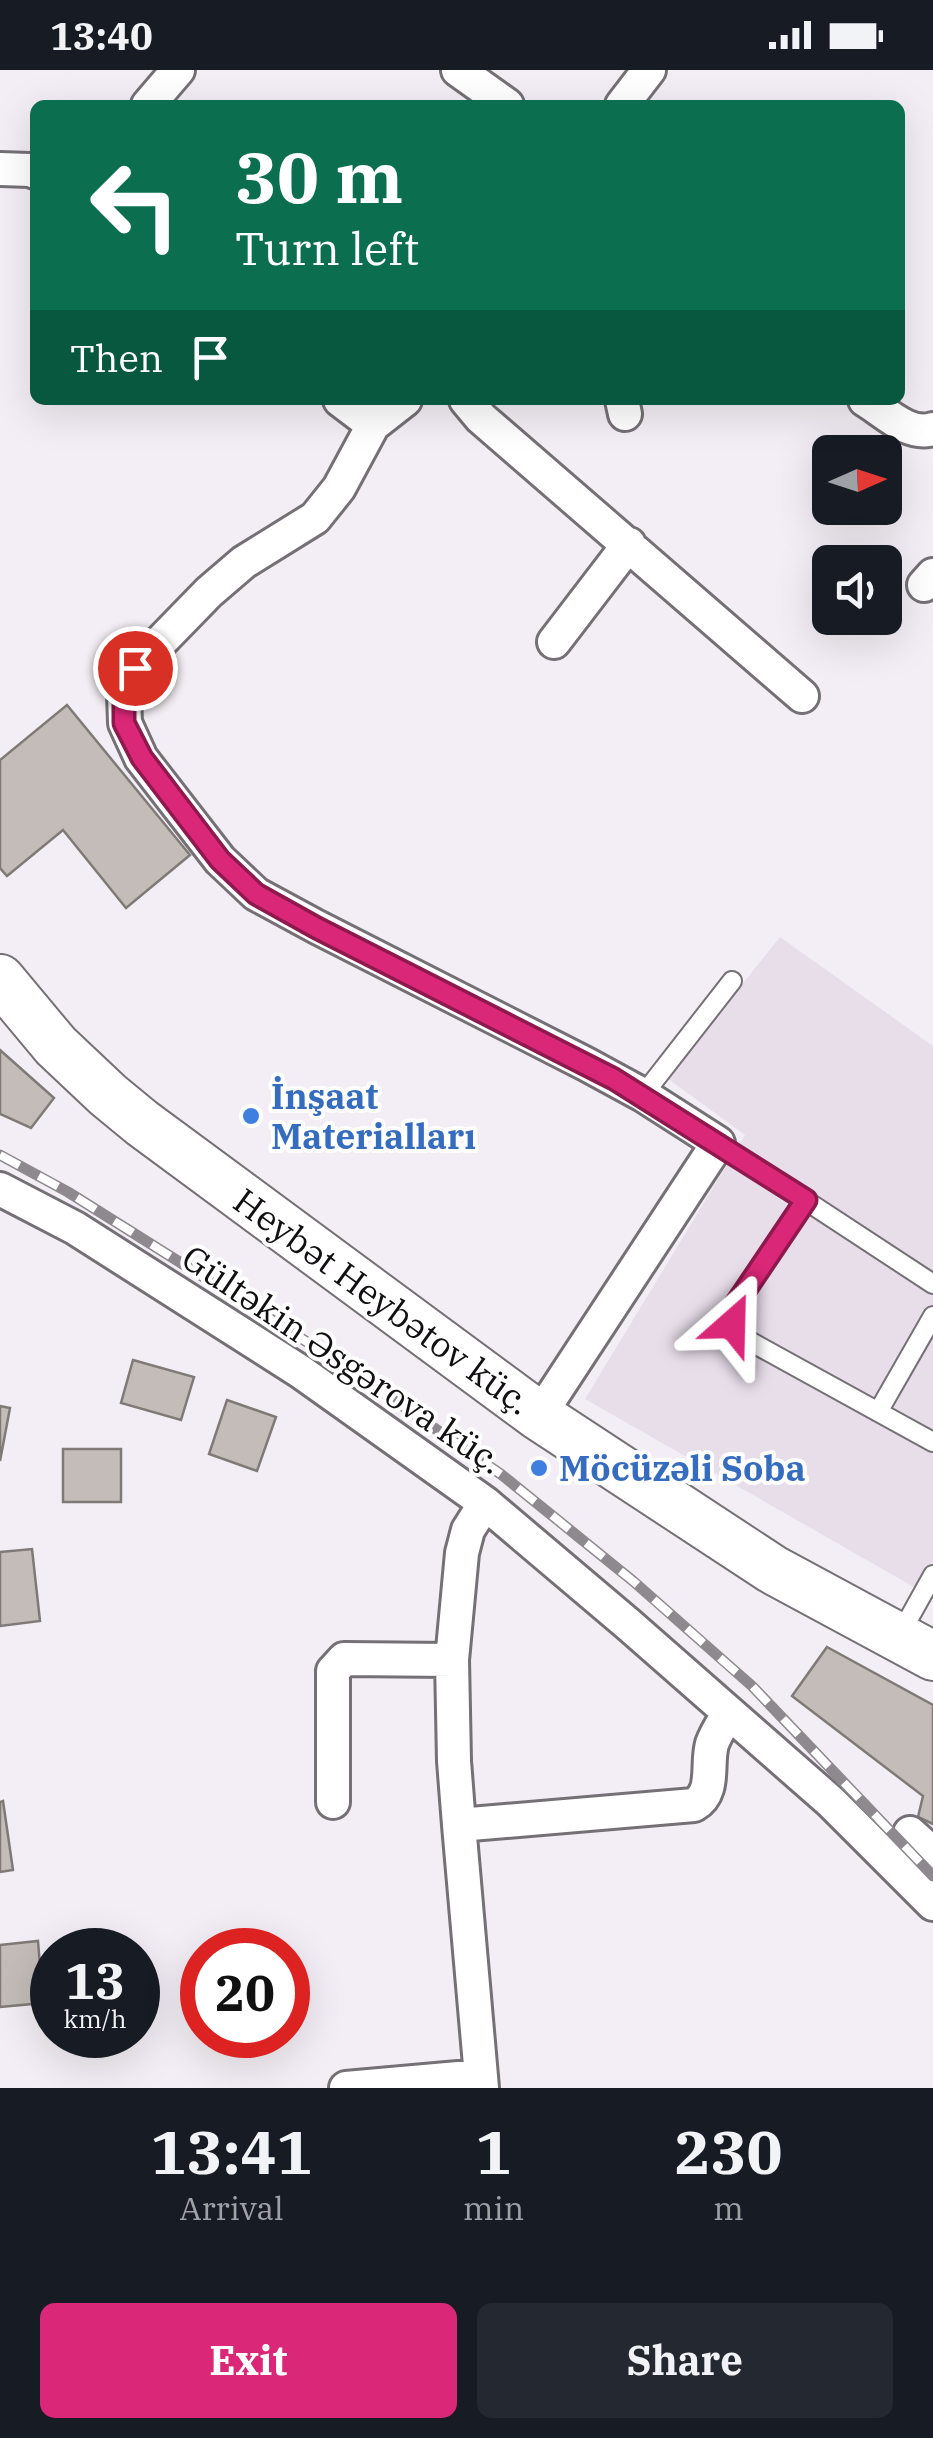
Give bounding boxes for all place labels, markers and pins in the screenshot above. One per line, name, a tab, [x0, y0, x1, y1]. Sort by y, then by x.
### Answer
pin	[93, 626, 178, 711]
place label: İnşaat Materialları	[271, 1073, 476, 1159]
marker: İnşaat Materialları	[240, 1105, 262, 1127]
place label: Möcüzəli Soba	[559, 1445, 806, 1491]
marker: Möcüzəli Soba	[528, 1457, 550, 1479]

